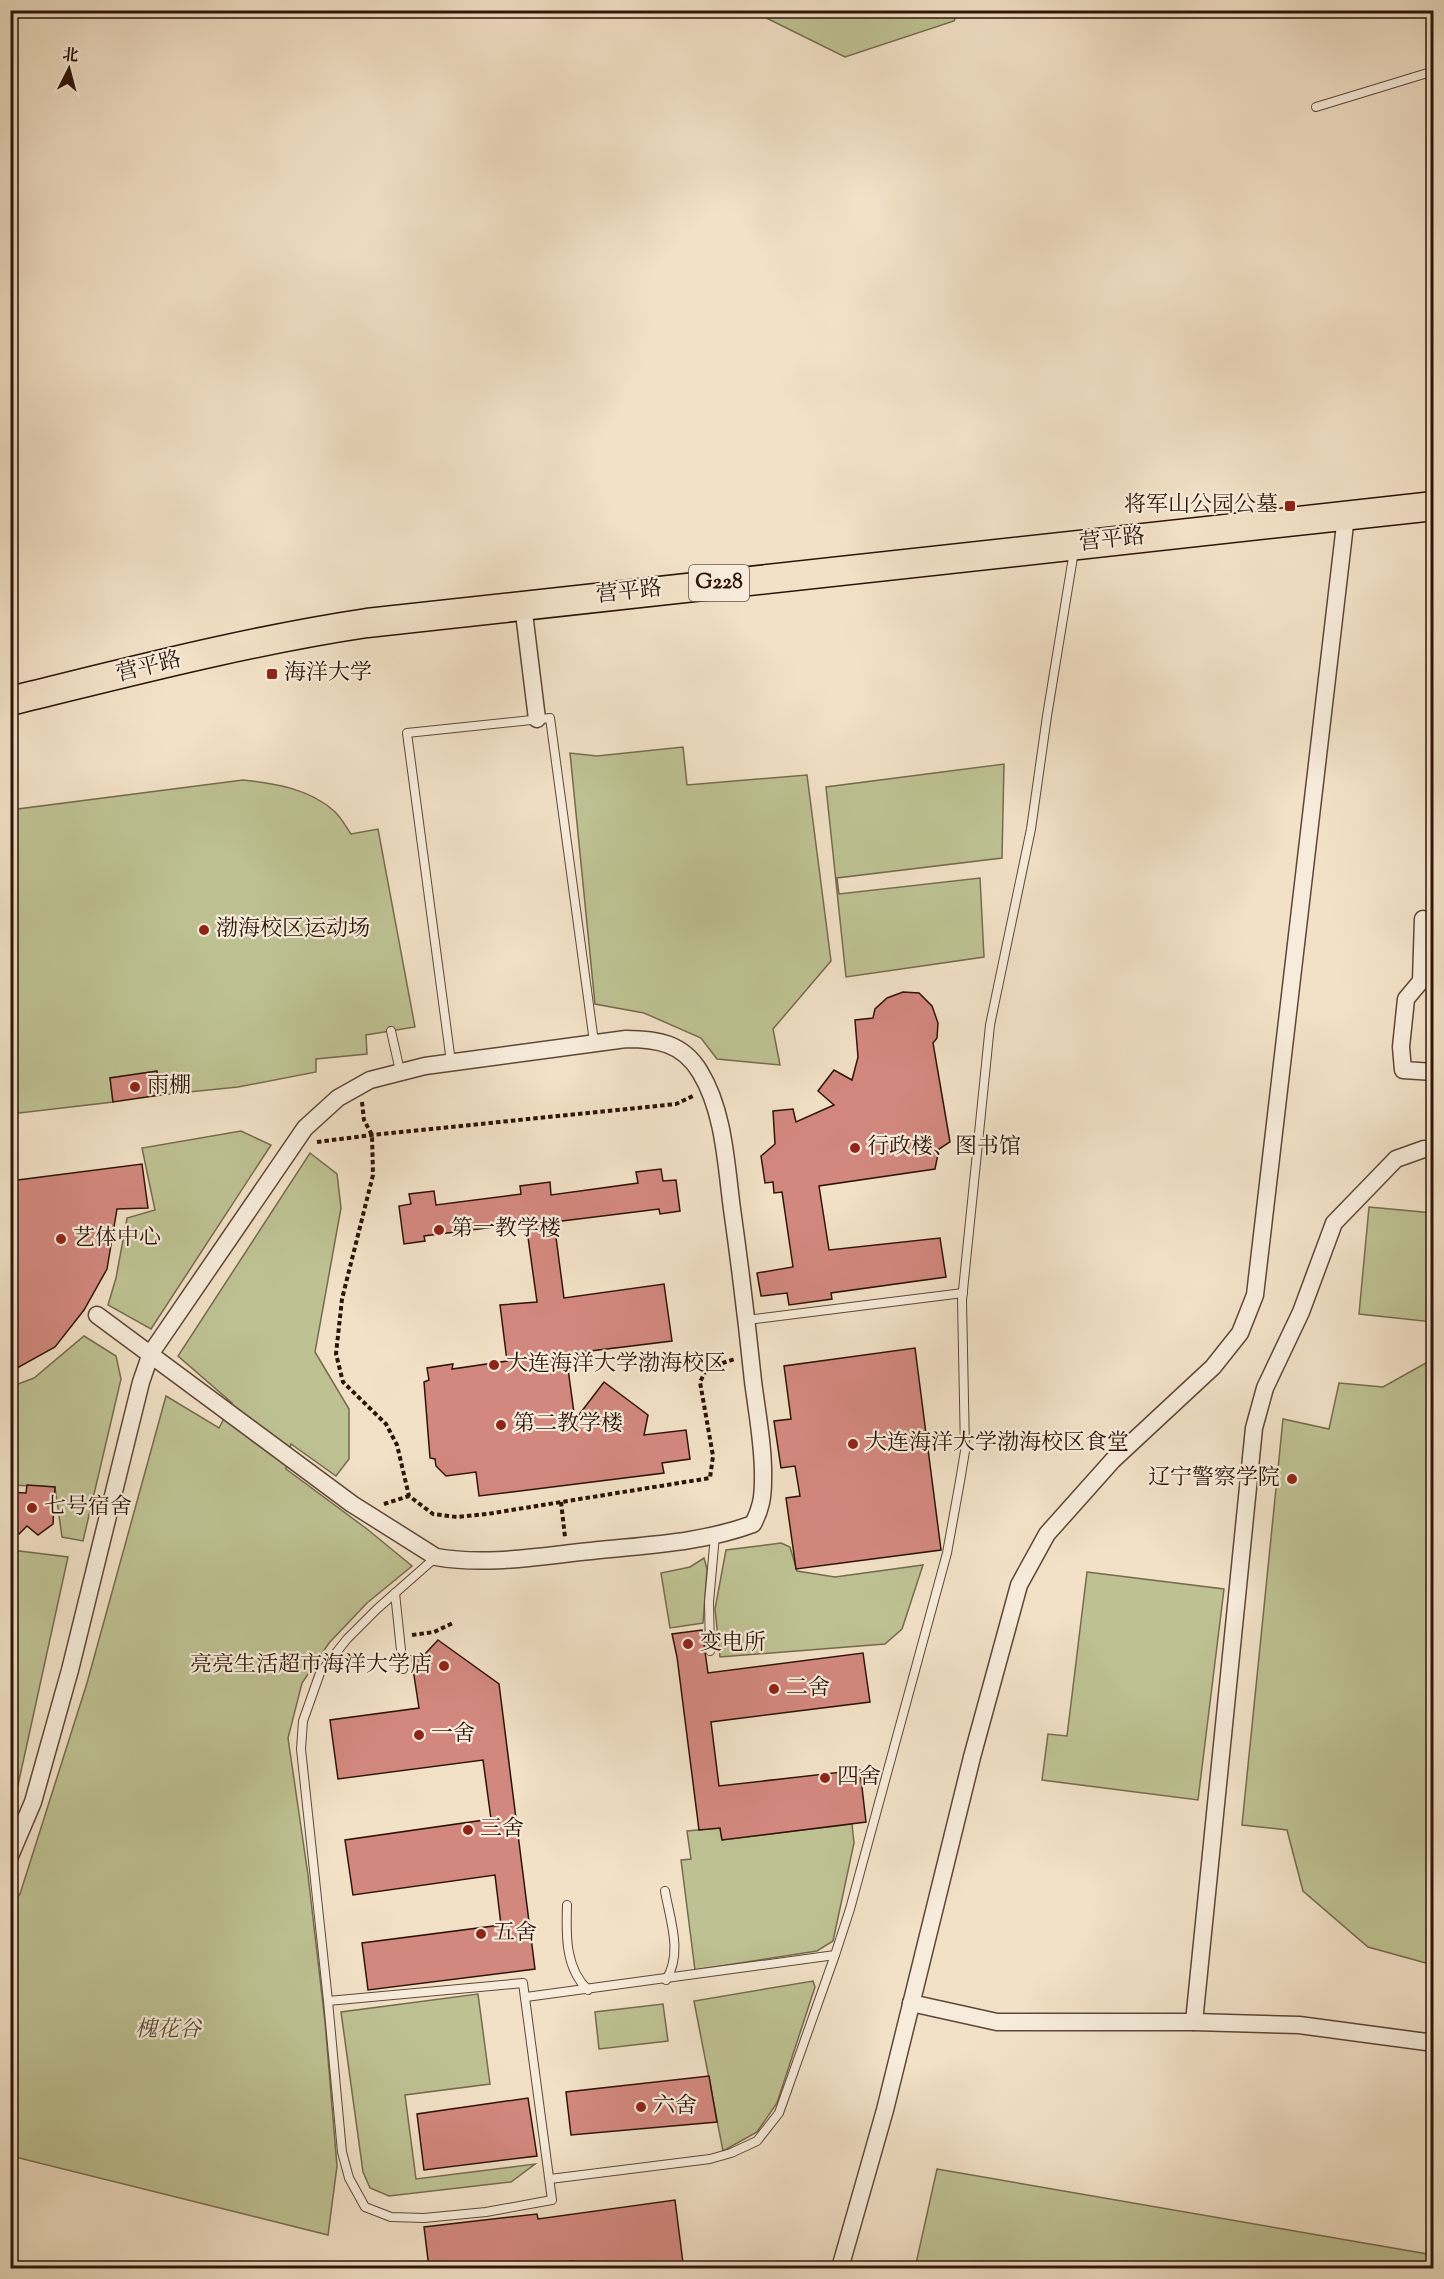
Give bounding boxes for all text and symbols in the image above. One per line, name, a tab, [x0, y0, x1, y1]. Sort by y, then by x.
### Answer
north arrow	[39, 39, 99, 99]
text: 北	[61, 44, 79, 69]
place label: 将军山公园公墓	[1124, 490, 1278, 522]
marker: 将军山公园公墓	[1283, 499, 1297, 513]
street label: 营平路	[1078, 522, 1146, 560]
road number: G228	[689, 565, 749, 601]
street label: 营平路	[595, 574, 663, 612]
street label: 营平路	[113, 644, 185, 692]
place label: 海洋大学	[284, 658, 372, 690]
marker: 海洋大学	[265, 667, 279, 681]
place label: 渤海校区运动场	[216, 914, 370, 946]
marker: 渤海校区运动场	[197, 923, 211, 937]
place label: 雨棚	[147, 1071, 191, 1103]
marker: 雨棚	[128, 1080, 142, 1094]
place label: 行政楼、图书馆	[867, 1132, 1021, 1164]
marker: 行政楼、图书馆	[848, 1141, 862, 1155]
place label: 第一教学楼	[451, 1214, 561, 1246]
place label: 艺体中心	[73, 1223, 161, 1255]
marker: 第一教学楼	[432, 1223, 446, 1237]
marker: 艺体中心	[54, 1232, 68, 1246]
place label: 大连海洋大学渤海校区	[506, 1349, 726, 1381]
marker: 大连海洋大学渤海校区	[487, 1358, 501, 1372]
place label: 第二教学楼	[513, 1409, 623, 1441]
marker: 第二教学楼	[494, 1418, 508, 1432]
place label: 大连海洋大学渤海校区食堂	[865, 1428, 1129, 1460]
marker: 大连海洋大学渤海校区食堂	[846, 1437, 860, 1451]
place label: 辽宁警察学院	[1148, 1463, 1280, 1495]
marker: 辽宁警察学院	[1285, 1472, 1299, 1486]
place label: 七号宿舍	[44, 1492, 132, 1524]
marker: 七号宿舍	[25, 1501, 39, 1515]
place label: 变电所	[700, 1628, 766, 1660]
marker: 变电所	[681, 1637, 695, 1651]
place label: 亮亮生活超市海洋大学店	[190, 1650, 432, 1682]
marker: 亮亮生活超市海洋大学店	[437, 1659, 451, 1673]
place label: 二舍	[786, 1673, 830, 1705]
marker: 二舍	[767, 1682, 781, 1696]
place label: 一舍	[431, 1719, 475, 1751]
marker: 一舍	[412, 1728, 426, 1742]
place label: 四舍	[837, 1762, 881, 1794]
marker: 四舍	[818, 1771, 832, 1785]
place label: 三舍	[480, 1814, 524, 1846]
marker: 三舍	[461, 1823, 475, 1837]
place label: 五舍	[493, 1918, 537, 1950]
marker: 五舍	[474, 1927, 488, 1941]
park label: 槐花谷	[135, 2015, 203, 2047]
place label: 六舍	[653, 2091, 697, 2123]
marker: 六舍	[634, 2100, 648, 2114]

